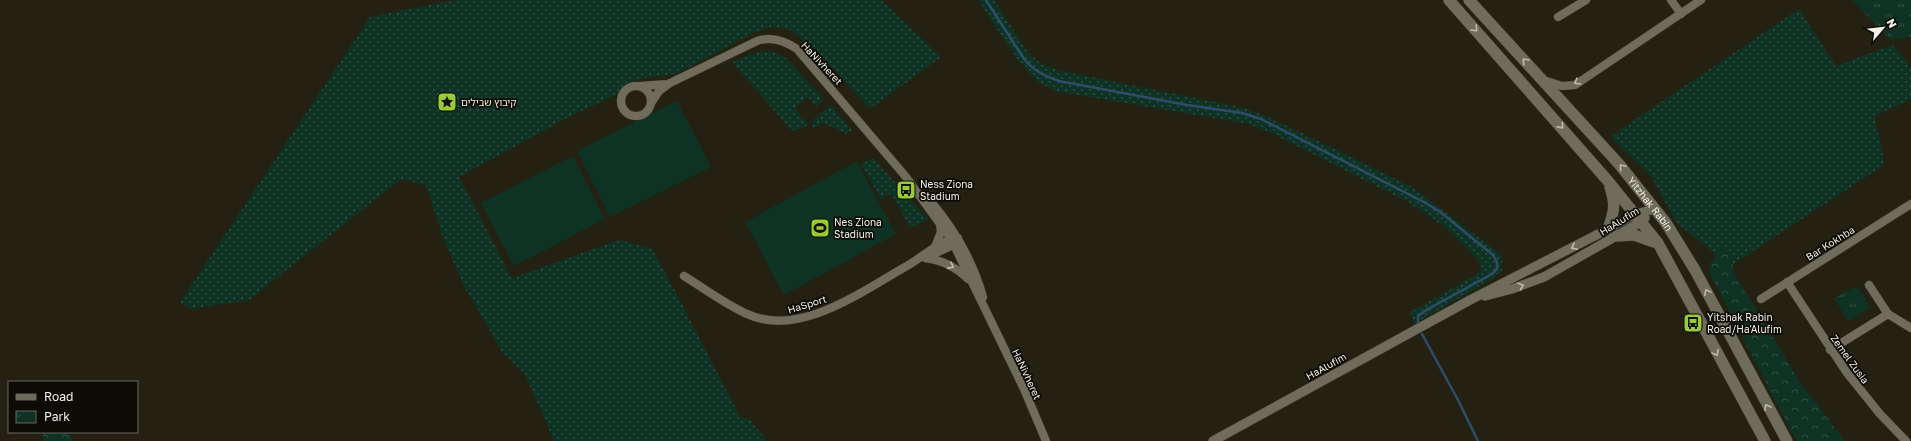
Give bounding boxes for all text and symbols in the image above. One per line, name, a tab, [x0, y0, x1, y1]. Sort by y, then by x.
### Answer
north arrow	[1863, 8, 1903, 48]
text: N	[1885, 16, 1900, 30]
one-way arrow	[1470, 24, 1477, 31]
street label: HaNivheret	[799, 39, 845, 87]
one-way arrow	[1522, 58, 1529, 66]
one-way arrow	[1574, 78, 1581, 85]
place icon: קיבוץ שבילים	[436, 91, 458, 113]
place label: קיבוץ שבילים	[461, 96, 517, 108]
one-way arrow	[1556, 122, 1563, 129]
one-way arrow	[1619, 165, 1626, 172]
street label: Yitzhak Rabin	[1625, 174, 1675, 233]
place label: Ness Ziona Stadium	[920, 178, 973, 202]
bus stop icon: Ness Ziona Stadium	[895, 179, 917, 201]
street label: HaAlufim	[1597, 204, 1641, 238]
place label: Nes Ziona Stadium	[834, 216, 882, 240]
sports icon: Nes Ziona Stadium	[809, 217, 831, 239]
street label: Bar Kokhba	[1803, 223, 1857, 263]
one-way arrow	[1570, 242, 1578, 250]
one-way arrow	[947, 261, 954, 268]
one-way arrow	[1518, 282, 1525, 291]
one-way arrow	[1704, 289, 1711, 296]
street label: HaSport	[786, 292, 828, 316]
place label: Yitshak Rabin Road/Ha'Alufim	[1707, 311, 1782, 335]
bus stop icon: Yitshak Rabin Road/Ha'Alufim	[1682, 312, 1704, 334]
street label: Zemel Zusia	[1828, 332, 1872, 386]
street label: HaNivheret	[1010, 347, 1044, 401]
one-way arrow	[1712, 349, 1719, 356]
street label: HaAlufim	[1304, 350, 1348, 382]
legend	[8, 381, 138, 433]
text: Road	[44, 389, 73, 404]
one-way arrow	[1765, 404, 1772, 411]
text: Park	[44, 409, 70, 424]

